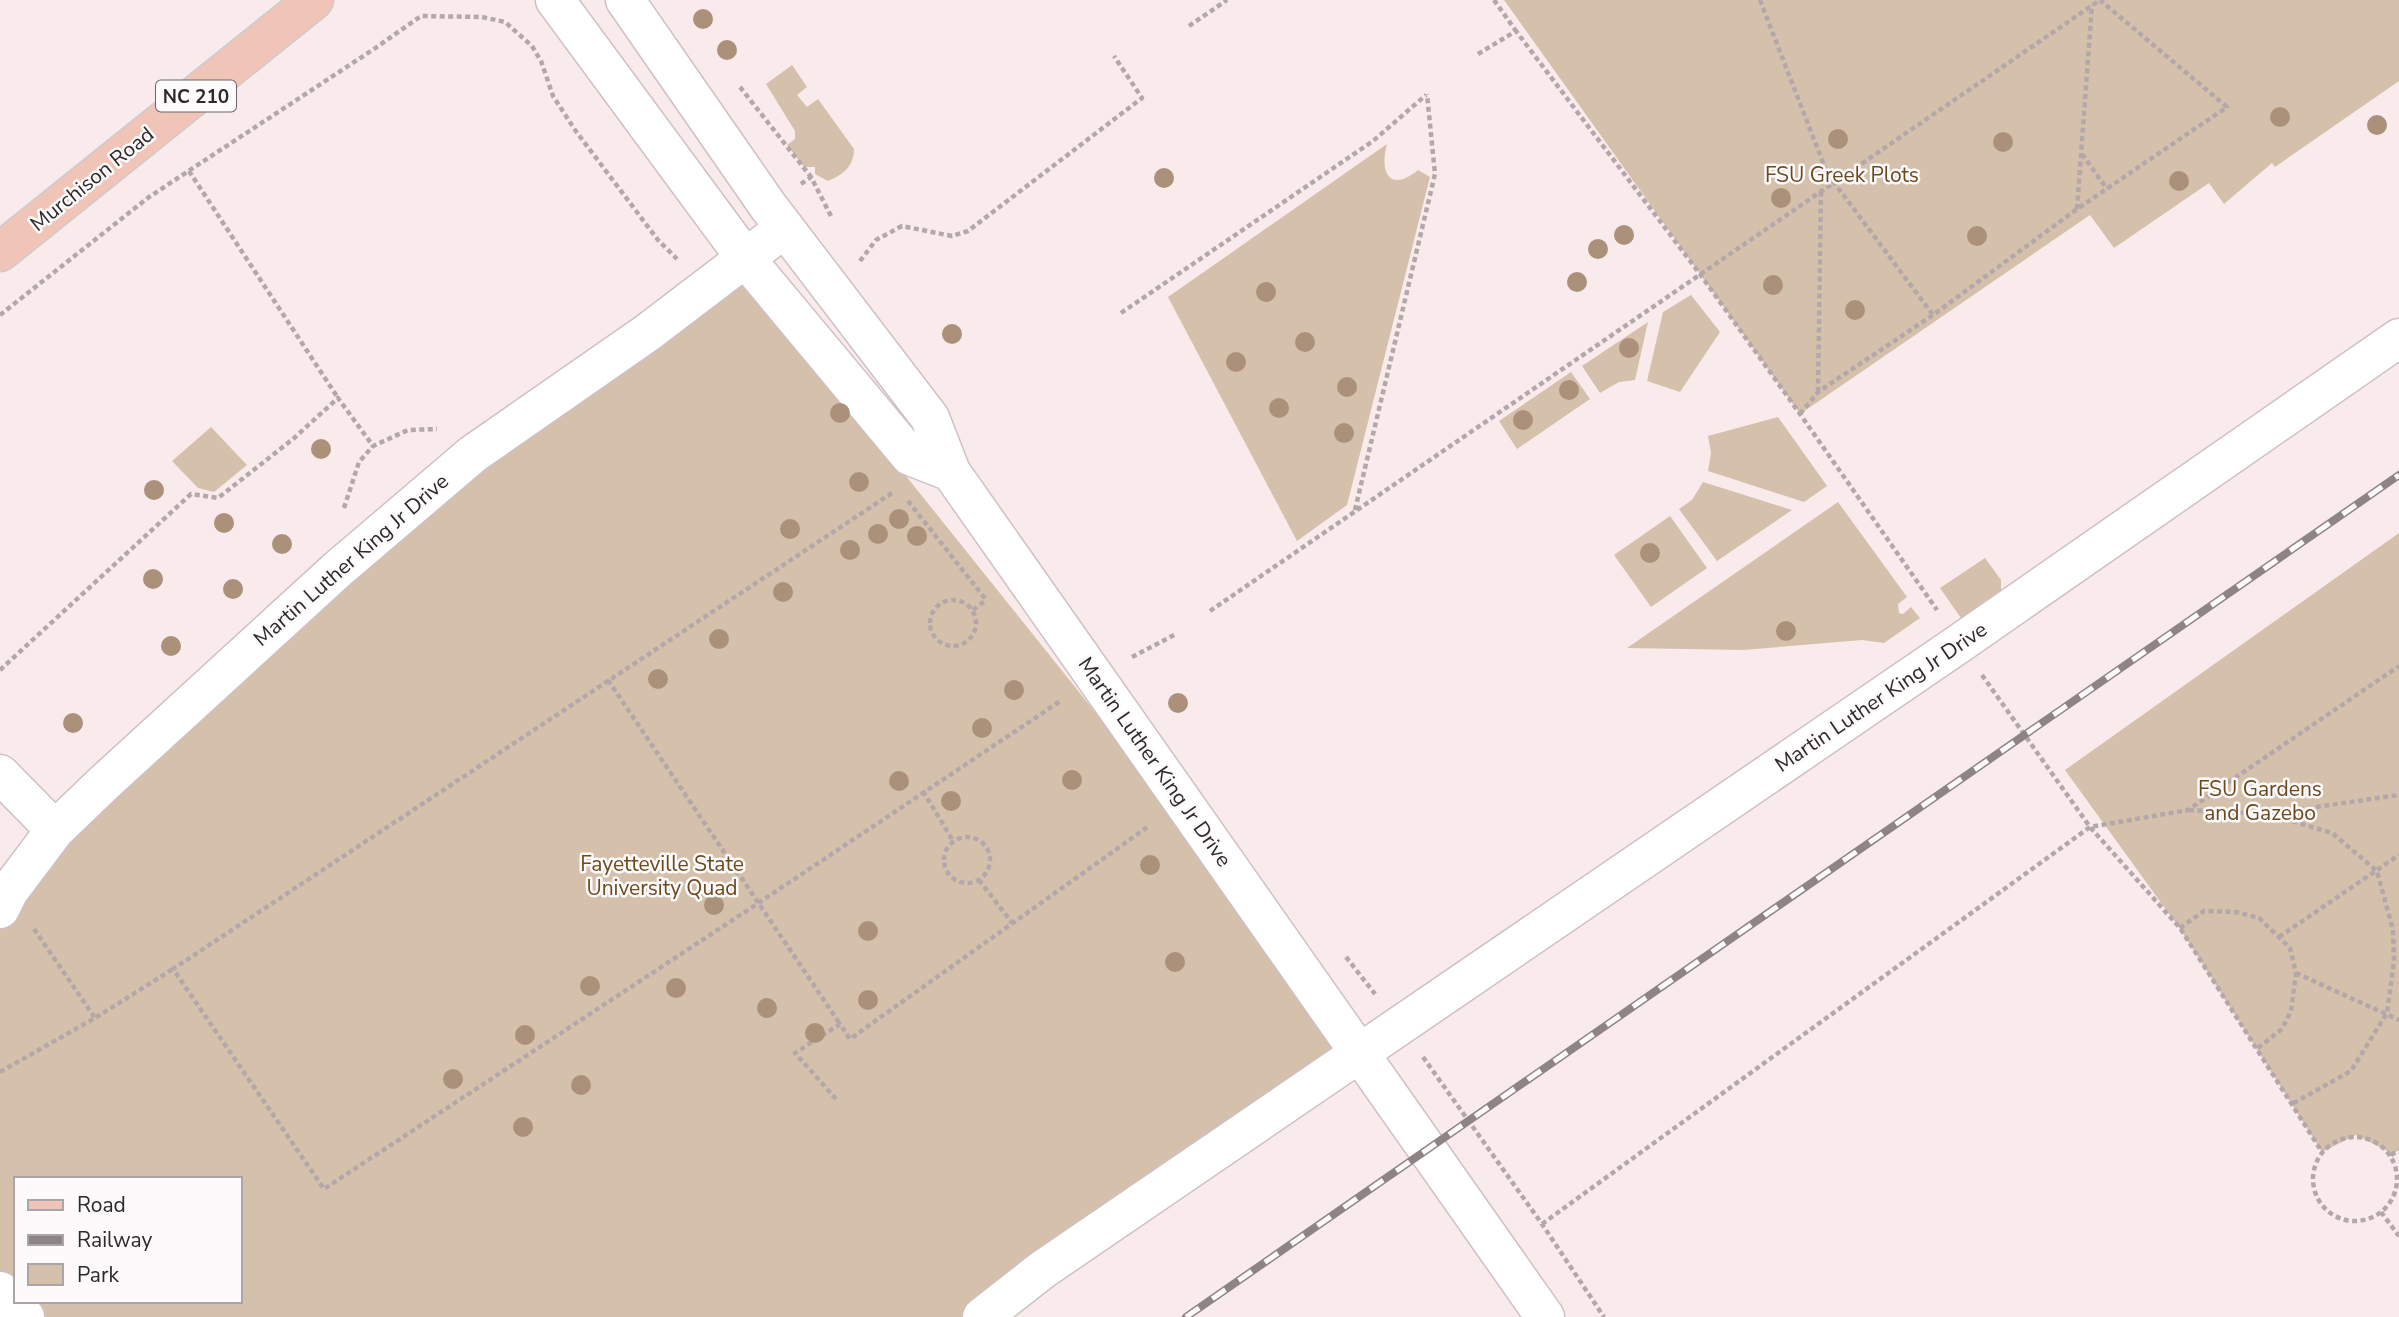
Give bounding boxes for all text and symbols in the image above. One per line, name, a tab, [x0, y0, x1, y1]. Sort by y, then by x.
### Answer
road number: NC 210	[156, 80, 236, 111]
street label: Murchison Road	[24, 120, 160, 238]
park label: FSU Greek Plots	[1765, 161, 1919, 189]
street label: Martin Luther King Jr Drive	[247, 467, 455, 653]
street label: Martin Luther King Jr Drive	[1769, 615, 1993, 779]
street label: Martin Luther King Jr Drive	[1072, 651, 1238, 873]
park label: FSU Gardens and Gazebo	[2198, 775, 2322, 827]
park label: Fayetteville State University Quad	[580, 850, 744, 902]
legend	[14, 1177, 242, 1303]
text: Road	[77, 1191, 126, 1219]
text: Railway	[77, 1226, 152, 1254]
text: Park	[77, 1261, 119, 1289]

